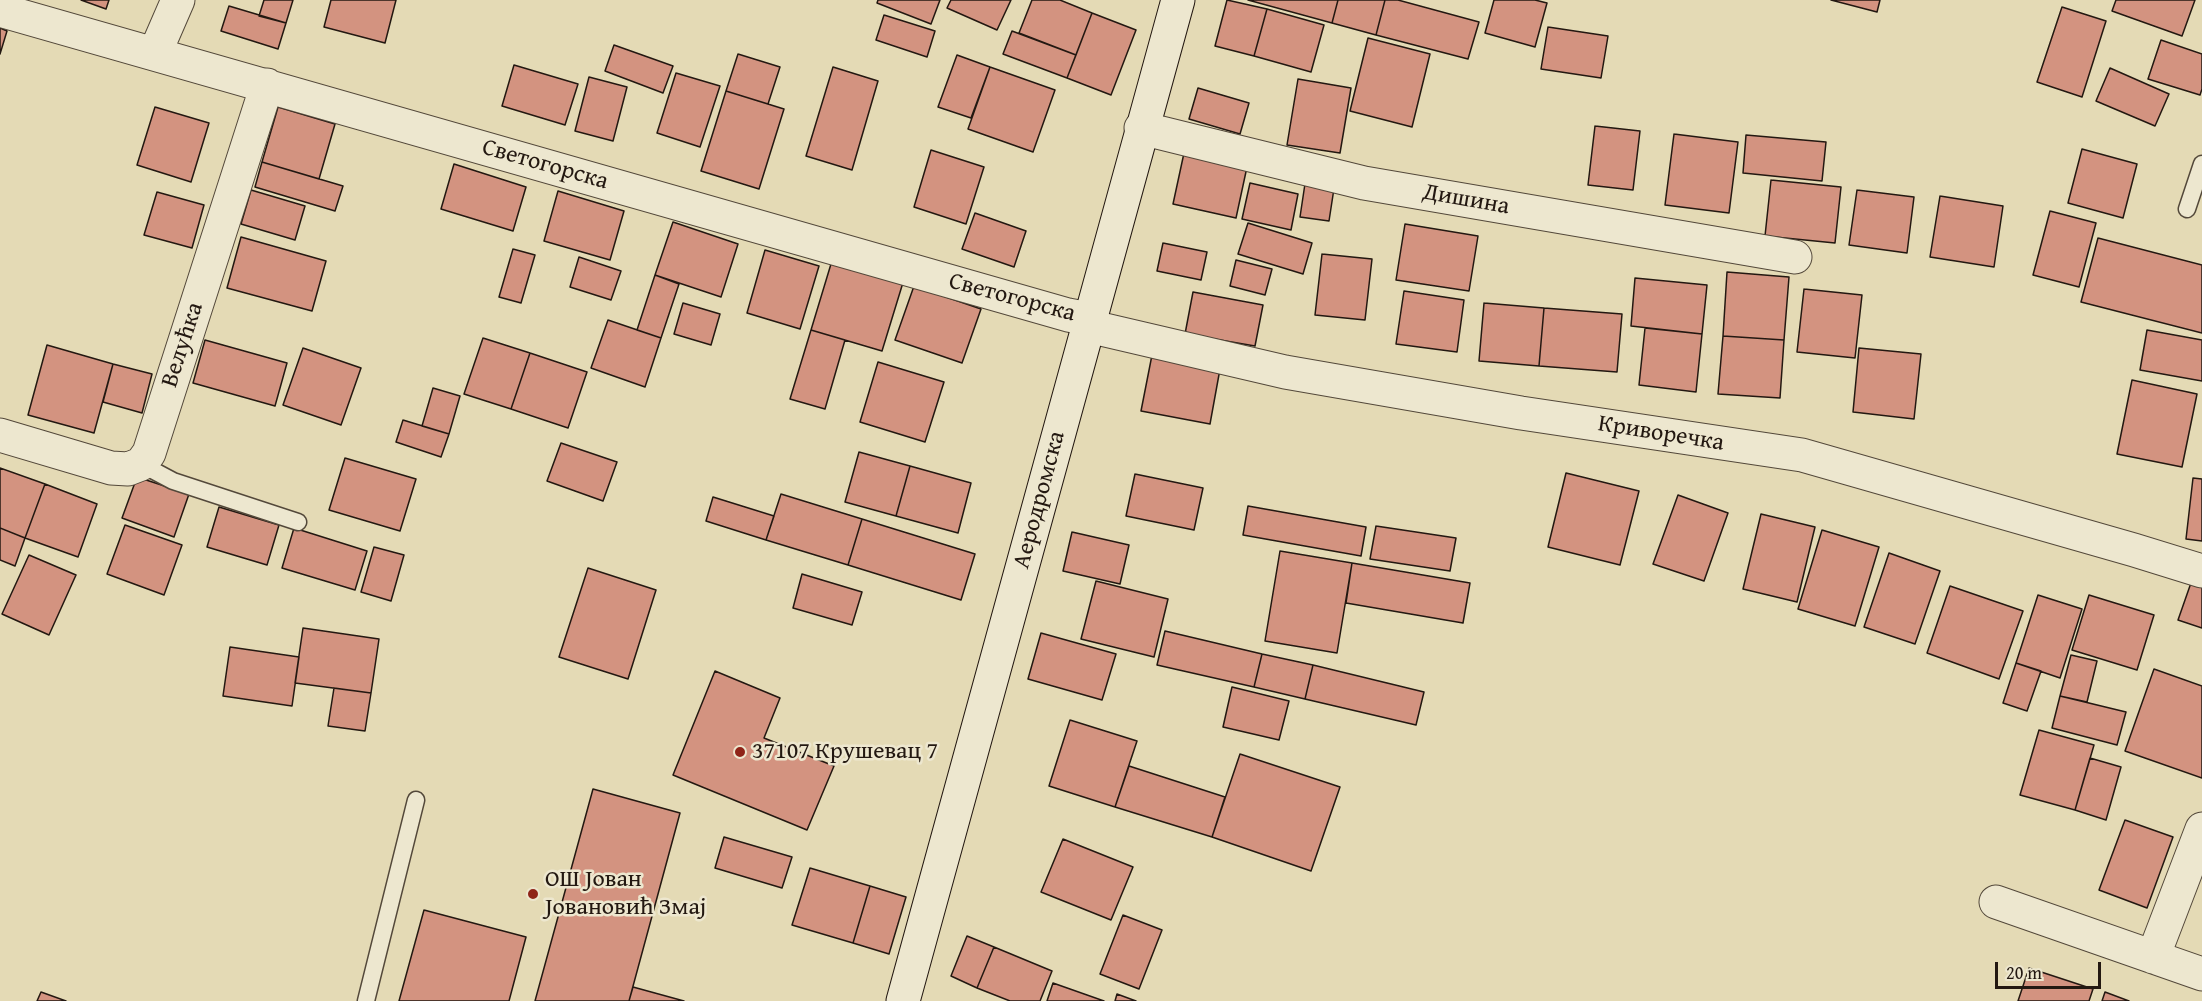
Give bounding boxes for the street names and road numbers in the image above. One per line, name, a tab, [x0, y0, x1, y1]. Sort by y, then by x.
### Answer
street label: Светогорска	[479, 133, 611, 197]
street label: Дишина	[1420, 178, 1512, 222]
street label: Светогорска	[946, 267, 1078, 329]
street label: Велућка	[156, 299, 210, 391]
street label: Криворечка	[1596, 410, 1726, 458]
street label: Аеродромска	[1008, 428, 1072, 572]

